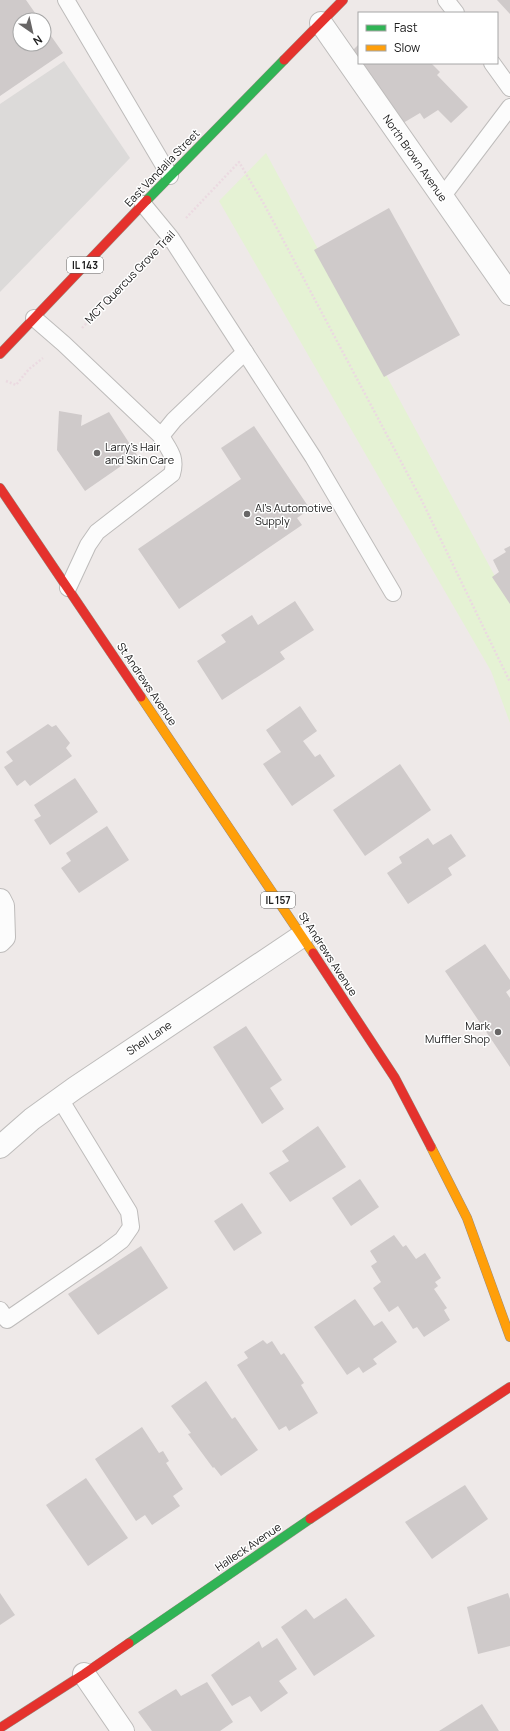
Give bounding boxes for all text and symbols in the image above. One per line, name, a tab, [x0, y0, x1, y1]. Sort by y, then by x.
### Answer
north arrow	[12, 12, 52, 52]
legend	[358, 12, 498, 64]
text: Fast	[394, 19, 418, 36]
text: N	[30, 32, 45, 49]
text: Slow	[394, 39, 420, 56]
street label: North Brown Avenue	[380, 111, 451, 205]
street label: East Vandalia Street	[121, 126, 202, 210]
street label: MCT Quercus Grove Trail	[81, 227, 178, 326]
road number: IL 143	[67, 257, 103, 273]
place label: Larry's Hair and Skin Care	[105, 439, 175, 467]
marker: Larry's Hair and Skin Care	[92, 448, 102, 458]
place label: Al's Automotive Supply	[255, 500, 333, 528]
marker: Al's Automotive Supply	[242, 509, 252, 519]
street label: St Andrews Avenue	[114, 639, 181, 729]
road number: IL 157	[261, 892, 295, 908]
street label: St Andrews Avenue	[296, 909, 362, 999]
street label: Shell Lane	[123, 1017, 175, 1058]
place label: Mark Muffler Shop	[425, 1018, 491, 1046]
marker: Mark Muffler Shop	[493, 1027, 503, 1037]
street label: Halleck Avenue	[212, 1519, 284, 1574]

